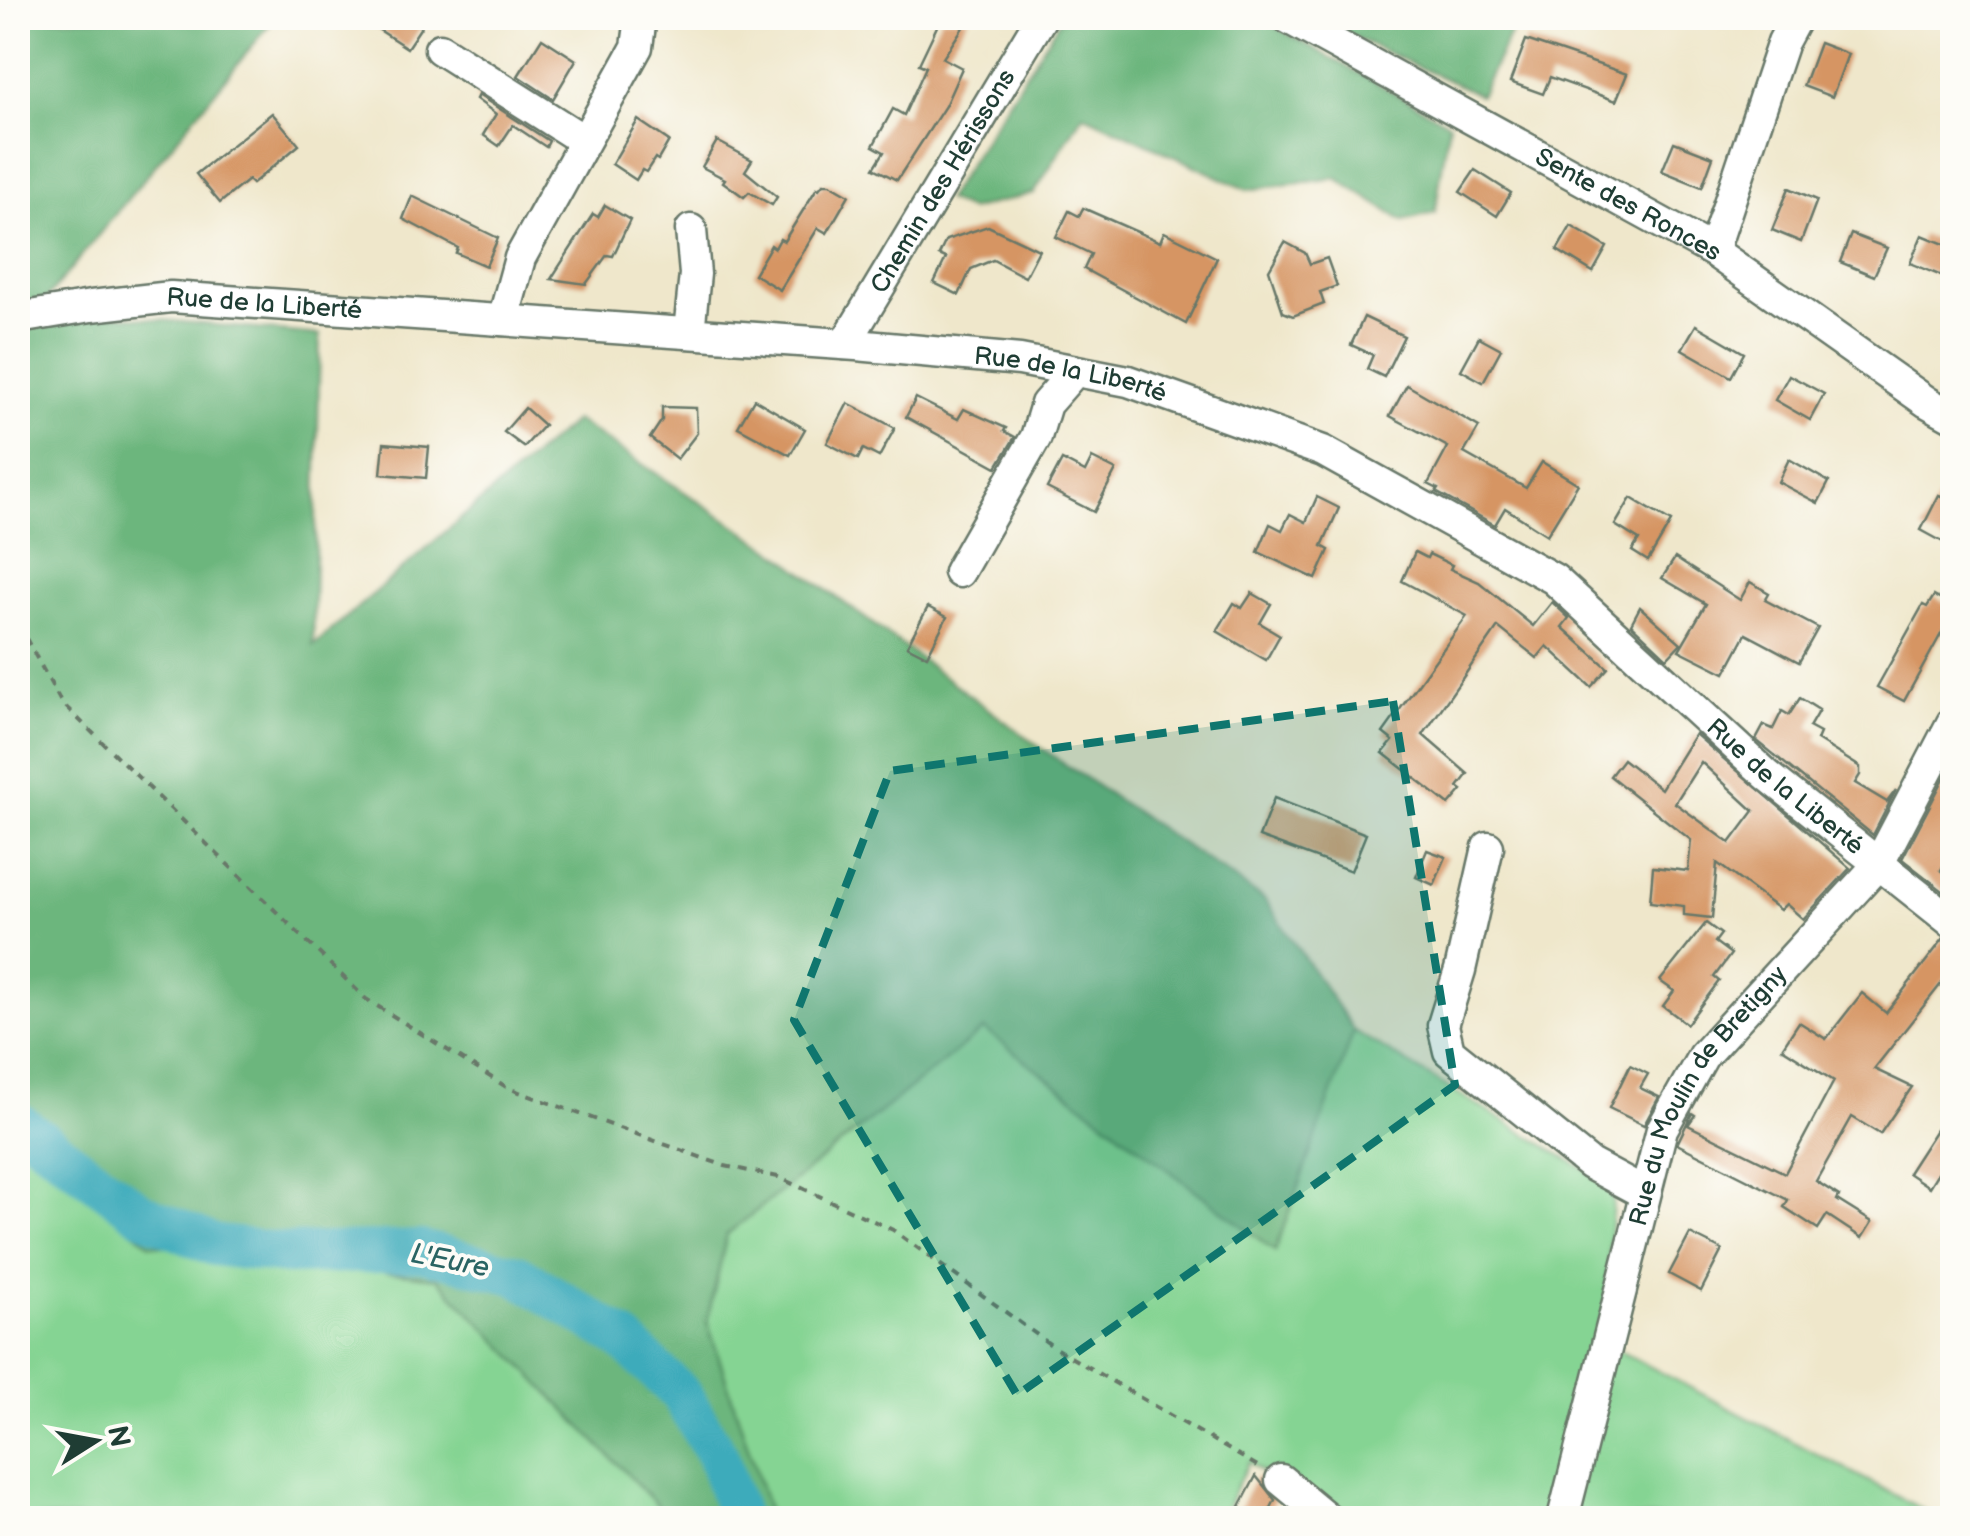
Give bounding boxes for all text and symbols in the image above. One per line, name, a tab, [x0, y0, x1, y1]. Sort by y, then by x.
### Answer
street label: Chemin des Hérissons	[864, 64, 1022, 299]
street label: Sente des Ronces	[1530, 141, 1728, 268]
street label: Rue de la Liberté	[165, 281, 363, 326]
street label: Rue de la Liberté	[973, 340, 1171, 409]
street label: Rue de la Liberté	[1700, 712, 1870, 861]
street label: Rue du Moulin de Bretigny	[1622, 959, 1794, 1229]
water label: L'Eure	[408, 1237, 492, 1285]
north arrow	[45, 1391, 145, 1491]
text: N	[100, 1423, 136, 1450]

